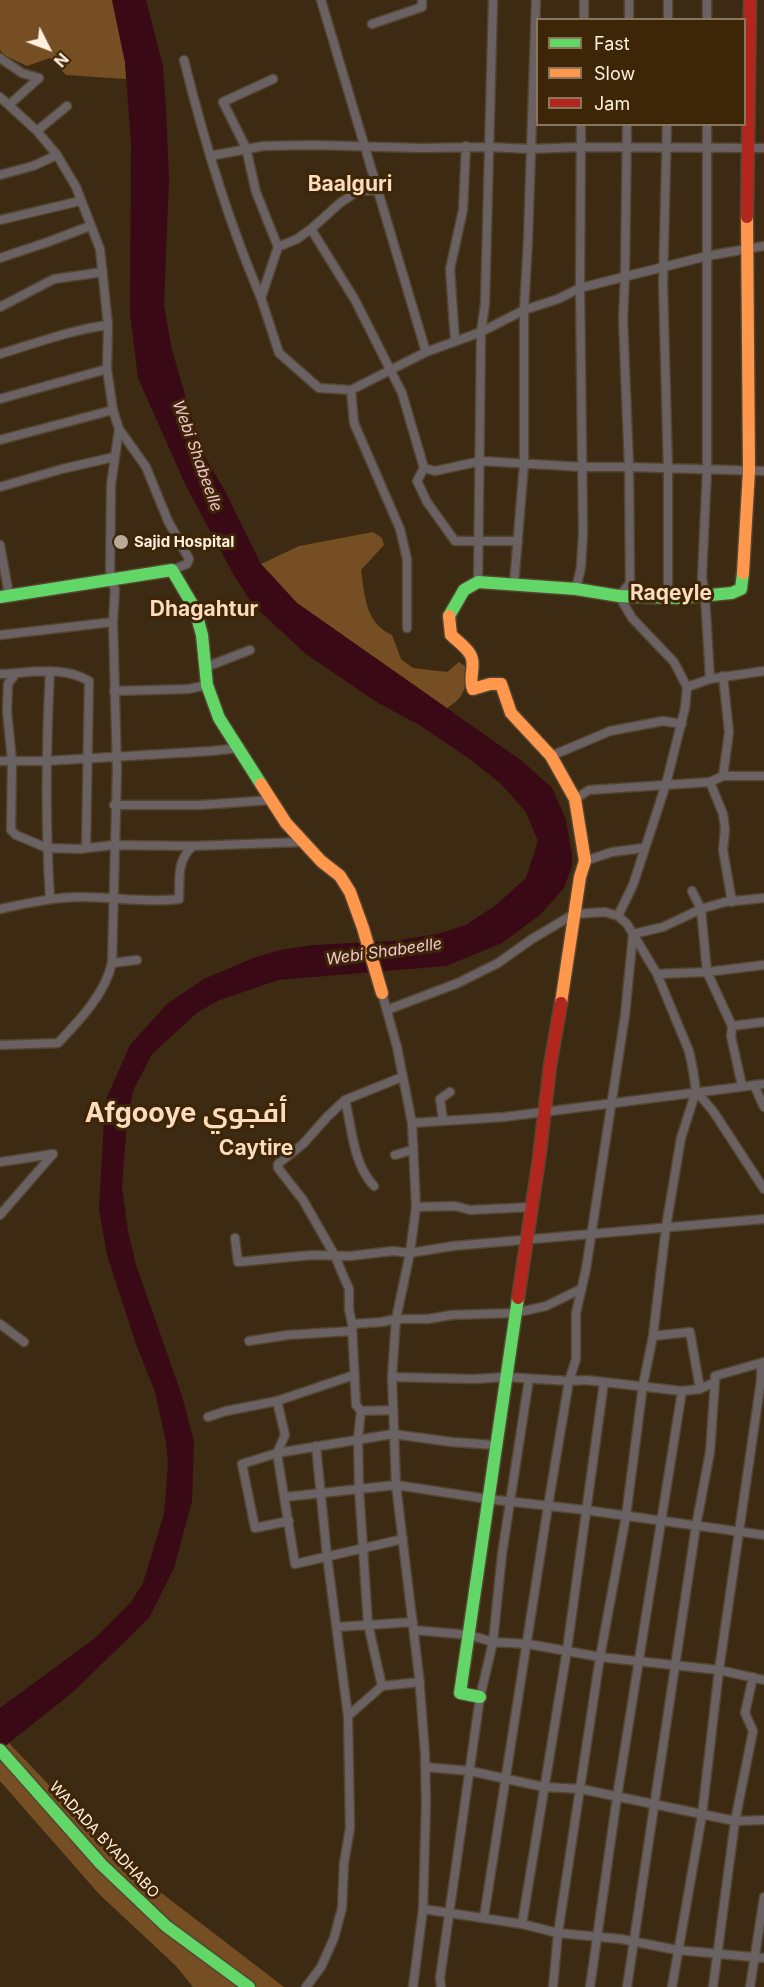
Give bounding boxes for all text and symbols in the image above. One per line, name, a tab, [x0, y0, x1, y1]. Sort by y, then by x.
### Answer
north arrow	[18, 18, 78, 78]
legend	[536, 18, 746, 126]
text: Fast	[594, 33, 630, 54]
text: N	[50, 49, 73, 71]
text: Slow	[594, 63, 635, 84]
text: Jam	[594, 93, 630, 114]
district label: Baalguri	[308, 172, 392, 198]
water label: Webi Shabeelle	[168, 398, 226, 514]
marker: Sajid Hospital	[112, 533, 130, 551]
place label: Sajid Hospital	[134, 533, 234, 551]
district label: Raqeyle	[630, 581, 712, 607]
district label: Dhagahtur	[150, 597, 258, 623]
water label: Webi Shabeelle	[325, 934, 443, 970]
district label: Afgooye أفجوي	[85, 1098, 287, 1130]
district label: Caytire	[219, 1136, 293, 1162]
street label: WADADA BYADHABO	[45, 1778, 163, 1902]

